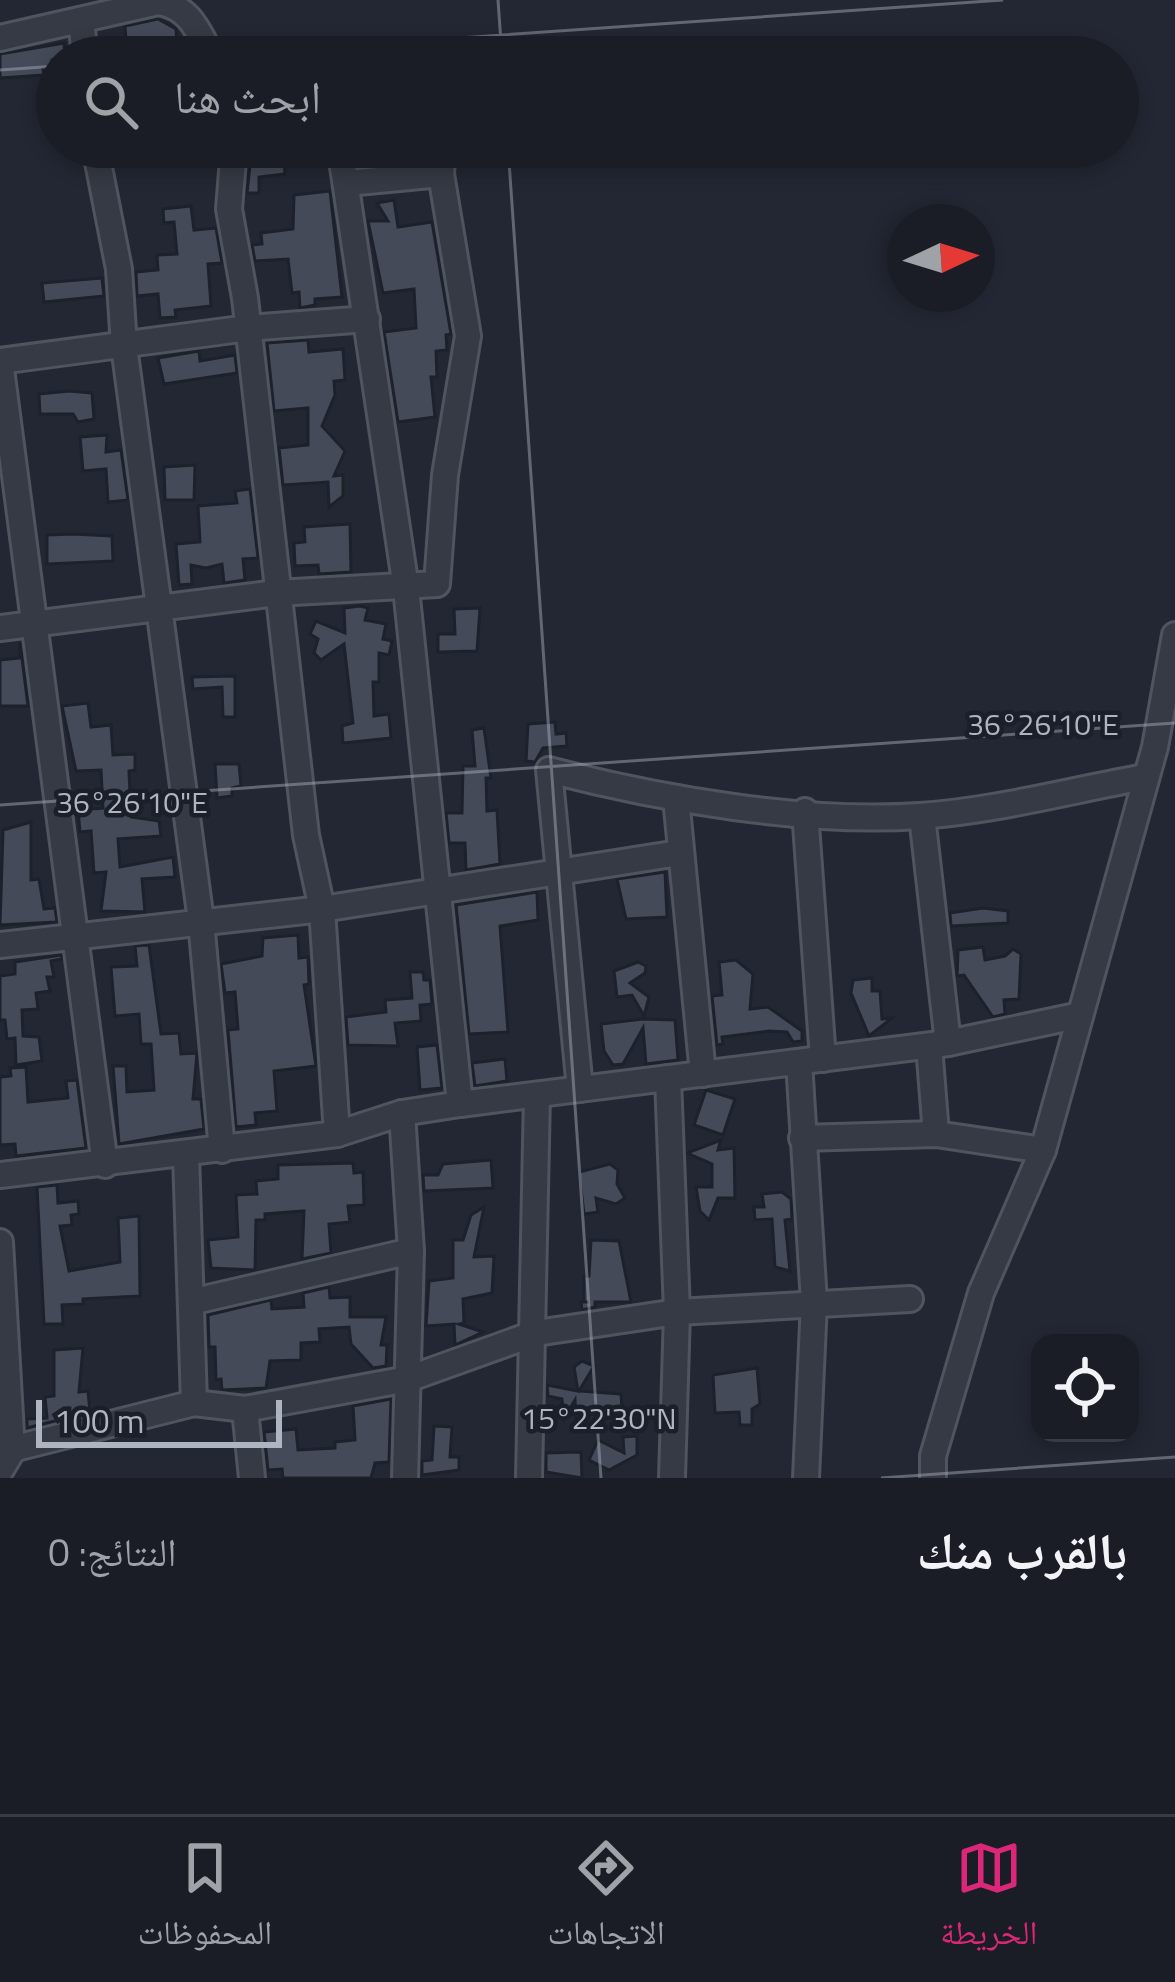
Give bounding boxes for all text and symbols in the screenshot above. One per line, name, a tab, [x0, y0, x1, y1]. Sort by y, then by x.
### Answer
search box	[36, 36, 1139, 168]
text: ابحث هنا	[174, 62, 321, 130]
icon: search	[78, 69, 144, 135]
north arrow	[887, 204, 995, 312]
text: 36°26'10"E	[967, 701, 1119, 747]
text: 36°26'10"E	[56, 779, 208, 825]
map controls	[1031, 1334, 1139, 1442]
button: locate	[1031, 1334, 1139, 1442]
scale bar	[36, 1394, 282, 1447]
text: 15°22'30"N	[521, 1395, 677, 1441]
text: 100 m	[54, 1396, 144, 1446]
text: بالقرب منك	[917, 1511, 1127, 1589]
text: النتائج: 0	[48, 1522, 176, 1581]
tab: المحفوظات	[138, 1835, 272, 1965]
tab: الاتجاهات	[547, 1835, 665, 1965]
tab: الخريطة	[940, 1835, 1037, 1965]

